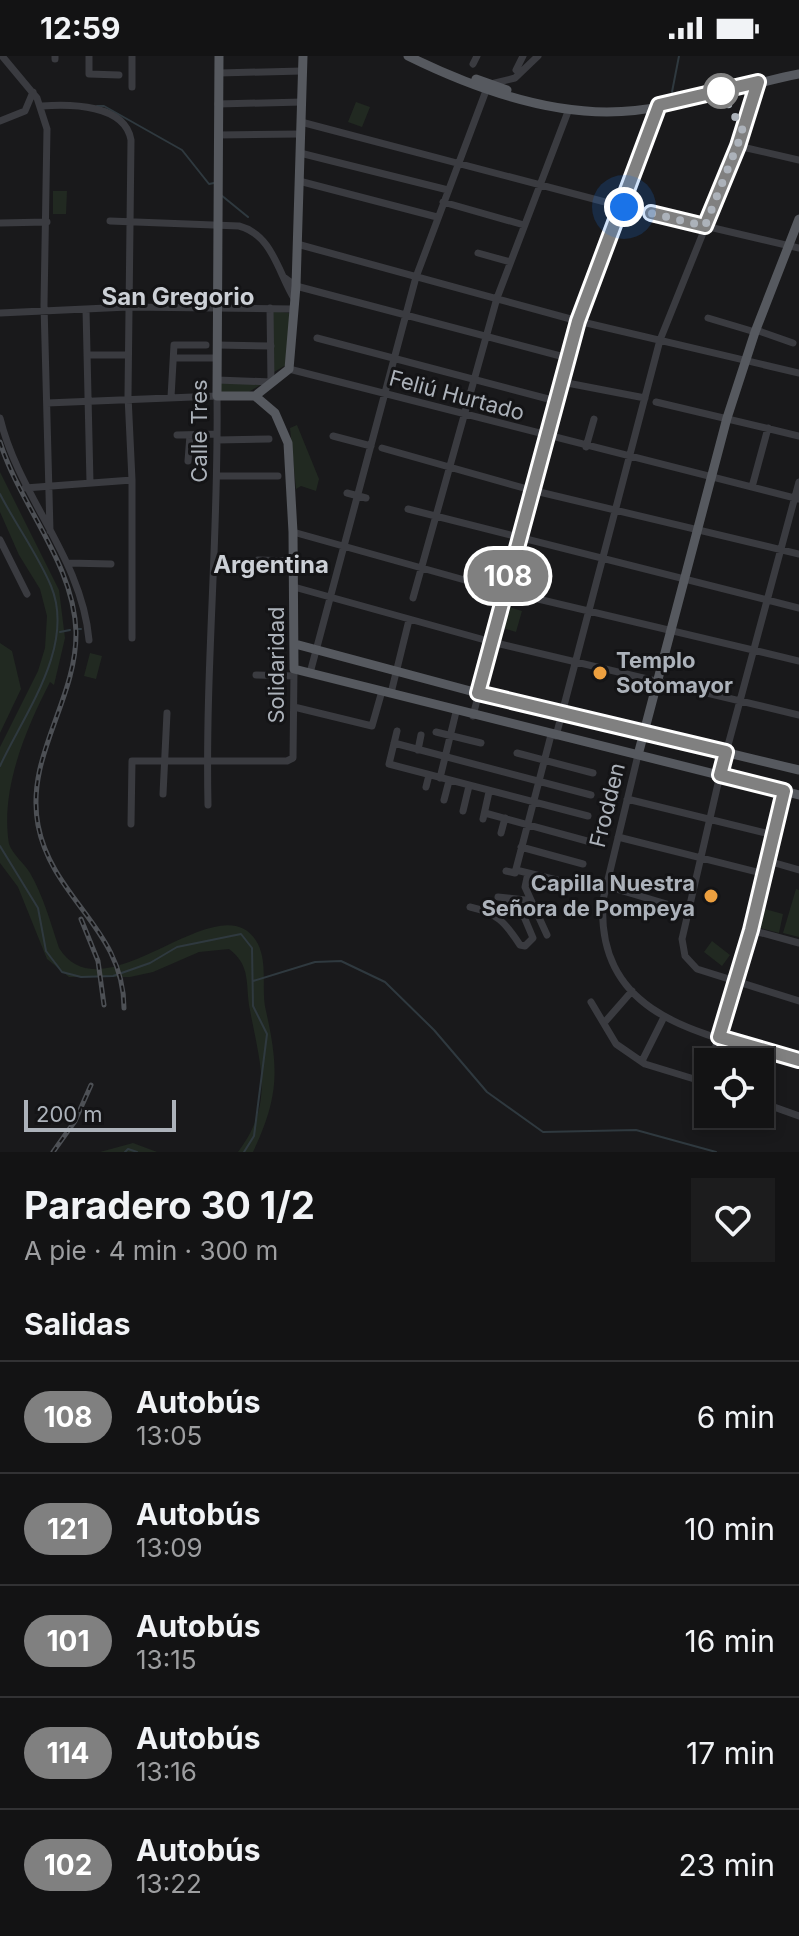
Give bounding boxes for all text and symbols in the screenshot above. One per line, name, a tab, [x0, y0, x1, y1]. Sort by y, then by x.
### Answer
text: 12:59	[40, 10, 121, 46]
unlabelled marker	[704, 74, 738, 108]
your location	[604, 187, 644, 227]
district label: San Gregorio	[102, 282, 254, 311]
street label: Feliú Hurtado	[386, 364, 528, 426]
street label: Calle Tres	[186, 379, 212, 483]
district label: Argentina	[213, 550, 329, 579]
line badge: 108	[462, 550, 554, 602]
text: 108	[483, 559, 533, 593]
street label: Solidaridad	[263, 606, 289, 724]
place label: Templo Sotomayor	[616, 647, 733, 698]
marker: Templo Sotomayor	[591, 664, 609, 682]
street label: Frodden	[584, 760, 630, 850]
place label: Capilla Nuestra Señora de Pompeya	[481, 870, 695, 921]
marker: Capilla Nuestra Señora de Pompeya	[702, 887, 720, 905]
map controls	[694, 1048, 774, 1128]
button: locate	[694, 1048, 774, 1128]
scale bar	[24, 1096, 176, 1132]
text: 200 m	[36, 1101, 103, 1127]
button: heart	[691, 1178, 775, 1262]
text: Paradero 30 1/2	[24, 1182, 315, 1228]
text: A pie · 4 min · 300 m	[24, 1235, 278, 1266]
text: Salidas	[24, 1306, 130, 1342]
text: Autobús	[136, 1384, 261, 1420]
text: 6 min	[697, 1399, 775, 1435]
text: 108	[43, 1400, 93, 1434]
text: 13:05	[136, 1420, 202, 1451]
text: Autobús	[136, 1496, 261, 1532]
text: 10 min	[684, 1511, 775, 1547]
text: 121	[47, 1512, 89, 1546]
text: 13:09	[136, 1532, 203, 1563]
text: Autobús	[136, 1608, 261, 1644]
text: 16 min	[684, 1623, 775, 1659]
text: 101	[46, 1624, 90, 1658]
text: 13:15	[136, 1644, 197, 1675]
text: Autobús	[136, 1720, 261, 1756]
text: 17 min	[686, 1735, 775, 1771]
text: 114	[46, 1736, 90, 1770]
text: 13:16	[136, 1756, 197, 1787]
text: Autobús	[136, 1832, 261, 1868]
text: 23 min	[678, 1847, 775, 1883]
text: 102	[44, 1848, 92, 1882]
text: 13:22	[136, 1868, 202, 1899]

